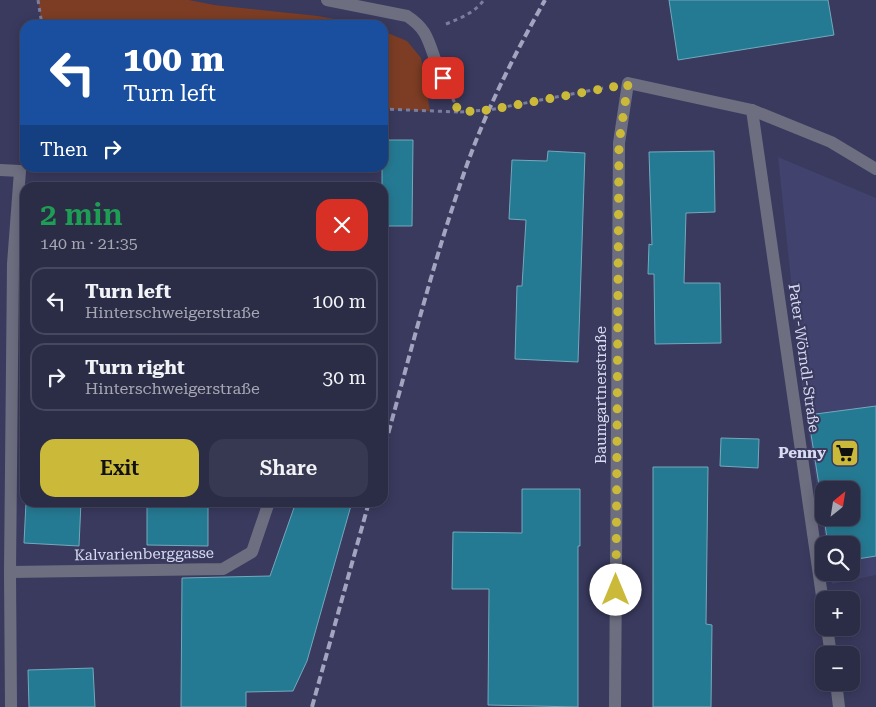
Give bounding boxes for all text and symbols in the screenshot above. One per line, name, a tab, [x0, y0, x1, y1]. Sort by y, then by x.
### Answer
text: 100 m	[123, 39, 224, 80]
icon: left	[40, 40, 105, 105]
pin	[422, 57, 464, 99]
icon: arrive	[429, 64, 457, 92]
text: Turn left	[123, 81, 216, 106]
icon: right	[98, 135, 126, 163]
text: Then	[40, 138, 88, 161]
text: 2 min	[40, 197, 123, 232]
button: close	[316, 199, 368, 251]
text: 140 m · 21:35	[40, 234, 138, 253]
text: Turn left	[85, 280, 171, 303]
street label: Pater-Wörndl-Straße	[785, 282, 823, 434]
icon: left	[42, 287, 70, 315]
text: 100 m	[312, 290, 366, 313]
text: Hinterschweigerstraße	[85, 303, 260, 322]
street label: Baumgartnerstraße	[592, 326, 610, 464]
text: Turn right	[85, 356, 185, 379]
icon: right	[42, 363, 70, 391]
text: 30 m	[323, 366, 366, 389]
text: Hinterschweigerstraße	[85, 379, 260, 398]
supermarket icon: Penny	[830, 438, 860, 468]
button: Exit	[40, 439, 199, 497]
button: Share	[209, 439, 368, 497]
place label: Penny	[778, 444, 826, 462]
north arrow	[815, 481, 860, 526]
map controls	[815, 481, 860, 691]
button: search	[815, 536, 860, 581]
street label: Kalvarienberggasse	[74, 544, 214, 564]
position arrow	[589, 563, 641, 615]
button: +	[815, 591, 860, 636]
button: −	[815, 646, 860, 691]

